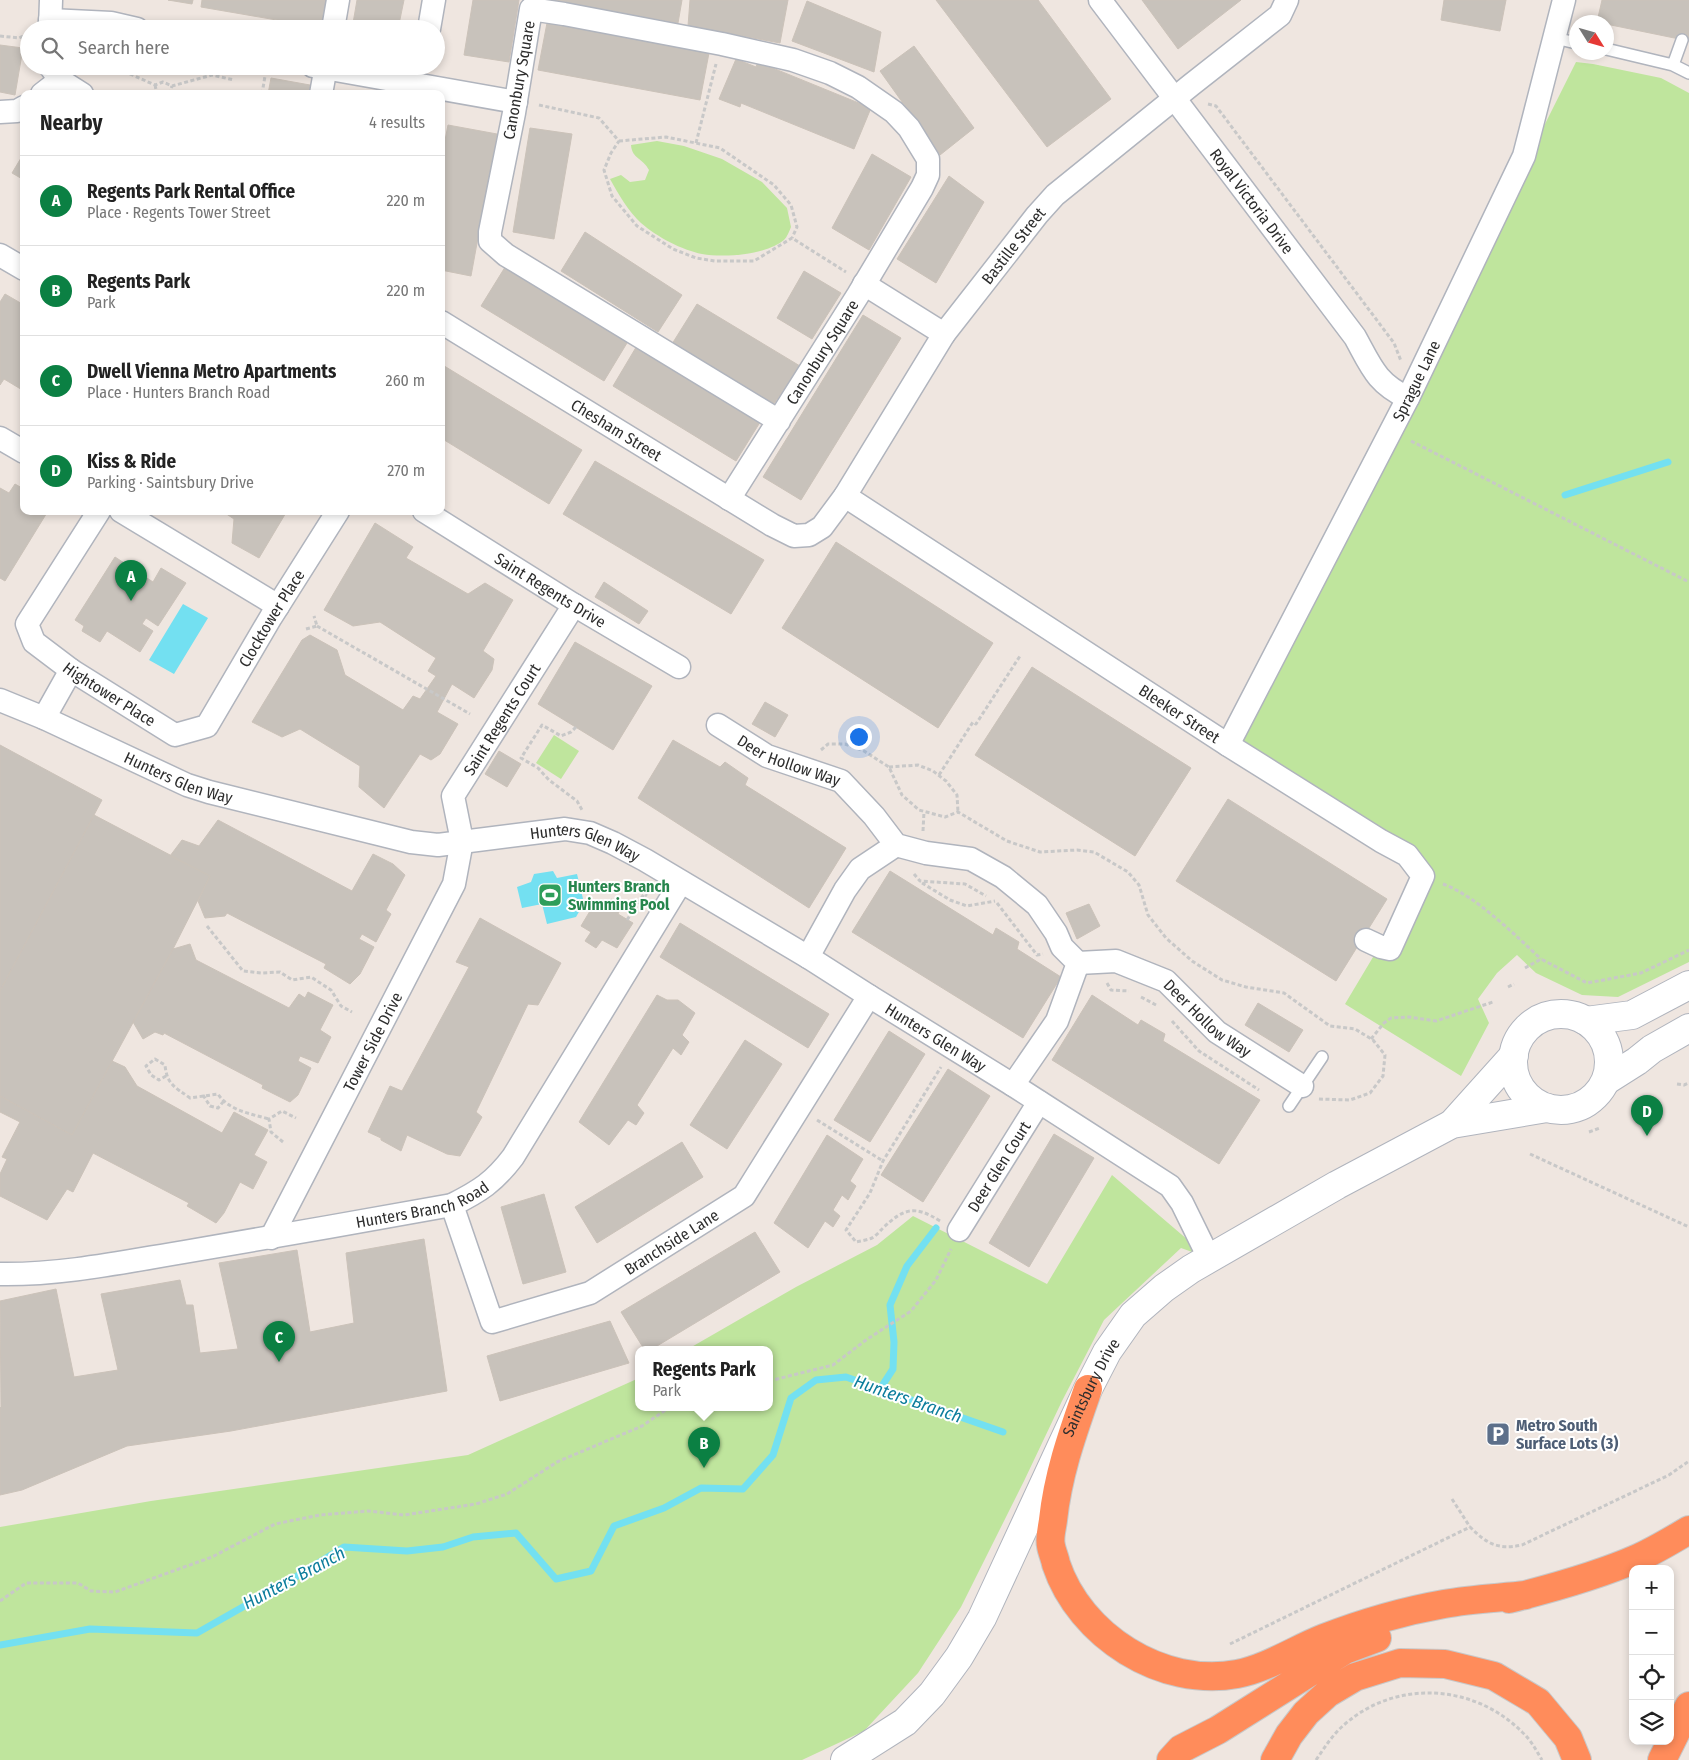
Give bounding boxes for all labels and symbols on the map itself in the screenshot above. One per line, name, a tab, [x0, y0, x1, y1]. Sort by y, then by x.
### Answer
north arrow	[1569, 15, 1614, 60]
street label: Canonbury Square	[499, 19, 539, 141]
street label: Royal Victoria Drive	[1206, 145, 1298, 257]
street label: Bastille Street	[977, 203, 1049, 288]
street label: Canonbury Square	[782, 296, 862, 408]
street label: Sprague Lane	[1388, 337, 1444, 424]
street label: Chesham Street	[568, 395, 666, 465]
street label: Saint Regents Drive	[491, 548, 609, 631]
pin: A	[115, 560, 147, 601]
street label: Clocktower Place	[234, 566, 308, 670]
street label: Hightower Place	[59, 658, 159, 730]
street label: Saint Regents Court	[459, 659, 544, 779]
street label: Bleeker Street	[1135, 680, 1224, 747]
your location	[846, 724, 872, 750]
street label: Deer Hollow Way	[734, 730, 844, 790]
street label: Hunters Glen Way	[121, 748, 235, 807]
street label: Hunters Glen Way	[529, 819, 644, 866]
place label: Hunters Branch Swimming Pool	[568, 877, 670, 914]
sports icon: Hunters Branch Swimming Pool	[537, 882, 563, 908]
street label: Deer Hollow Way	[1160, 975, 1256, 1061]
street label: Tower Side Drive	[339, 989, 406, 1094]
street label: Hunters Glen Way	[882, 999, 990, 1076]
pin: D	[1631, 1095, 1663, 1136]
street label: Deer Glen Court	[963, 1117, 1035, 1215]
street label: Hunters Branch Road	[354, 1177, 492, 1232]
street label: Branchside Lane	[621, 1205, 722, 1279]
pin: C	[263, 1321, 295, 1362]
street label: Saintsbury Drive	[1058, 1334, 1123, 1439]
water label: Hunters Branch	[851, 1370, 965, 1428]
place label: Metro South Surface Lots (3)	[1516, 1416, 1618, 1453]
parking icon: Metro South Surface Lots (3)	[1485, 1421, 1511, 1447]
pin: B	[688, 1427, 720, 1468]
water label: Hunters Branch	[239, 1542, 349, 1614]

